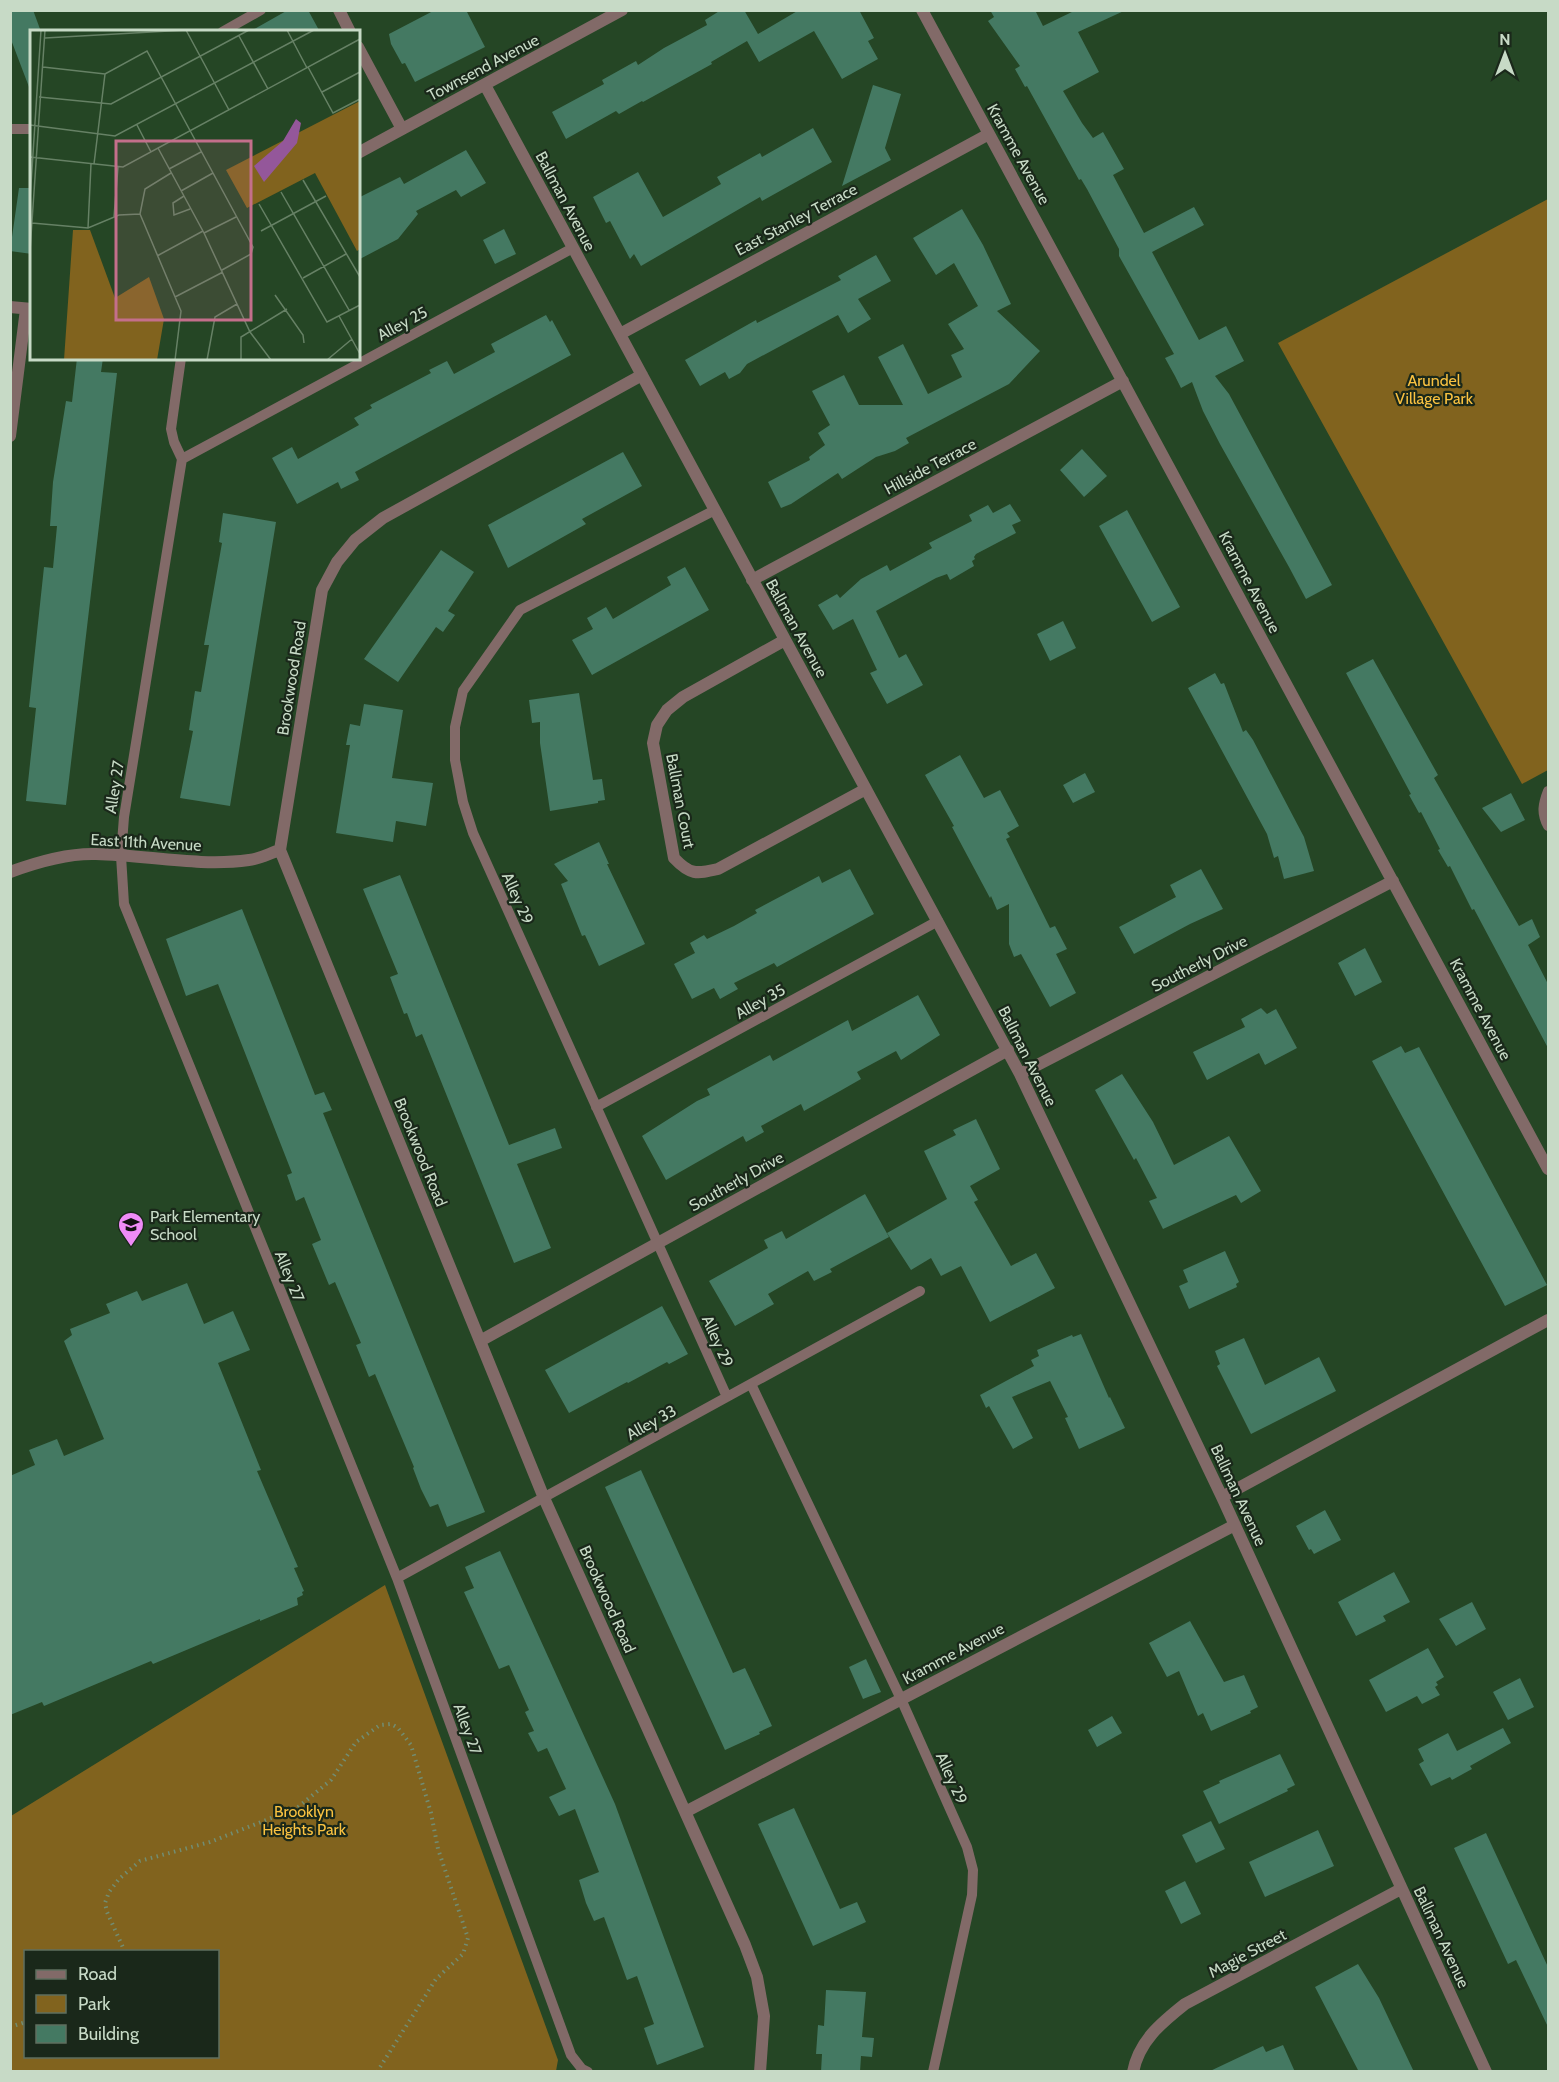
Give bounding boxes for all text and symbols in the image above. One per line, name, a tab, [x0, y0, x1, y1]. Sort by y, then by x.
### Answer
north arrow	[1475, 24, 1535, 84]
inset map	[30, 30, 360, 360]
street label: Townsend Avenue	[424, 30, 542, 105]
text: N	[1499, 30, 1511, 49]
street label: Kramme Avenue	[983, 101, 1054, 208]
street label: Ballman Avenue	[531, 148, 600, 254]
street label: East Stanley Terrace	[732, 179, 860, 260]
street label: Alley 25	[374, 302, 431, 345]
park label: Arundel Village Park	[1395, 371, 1474, 408]
street label: Hillside Terrace	[881, 434, 979, 499]
street label: Kramme Avenue	[1215, 528, 1284, 636]
street label: Ballman Avenue	[762, 576, 831, 681]
street label: Brookwood Road	[273, 620, 310, 737]
street label: Ballman Court	[662, 752, 699, 851]
street label: Alley 27	[101, 759, 128, 815]
street label: East 11th Avenue	[90, 830, 202, 855]
street label: Alley 29	[498, 869, 537, 927]
street label: Southerly Drive	[1148, 931, 1250, 996]
street label: Kramme Avenue	[1446, 955, 1515, 1063]
street label: Alley 35	[732, 980, 789, 1023]
street label: Ballman Avenue	[994, 1003, 1061, 1109]
street label: Brookwood Road	[390, 1095, 451, 1209]
street label: Southerly Drive	[686, 1148, 787, 1215]
place label: Park Elementary School	[150, 1207, 260, 1244]
school or university icon: Park Elementary School	[116, 1210, 146, 1248]
street label: Alley 27	[271, 1248, 308, 1305]
street label: Alley 29	[698, 1312, 737, 1370]
street label: Alley 33	[623, 1401, 680, 1444]
street label: Ballman Avenue	[1207, 1441, 1270, 1549]
street label: Brookwood Road	[575, 1543, 640, 1656]
street label: Kramme Avenue	[899, 1619, 1007, 1688]
street label: Alley 27	[449, 1701, 486, 1758]
street label: Alley 29	[932, 1749, 971, 1807]
park label: Brooklyn Heights Park	[262, 1802, 347, 1839]
street label: Ballman Avenue	[1410, 1883, 1473, 1991]
street label: Magie Street	[1205, 1925, 1290, 1982]
legend	[24, 1950, 219, 2058]
text: Road	[78, 1963, 117, 1985]
text: Park	[78, 1993, 111, 2015]
text: Building	[78, 2023, 140, 2045]

